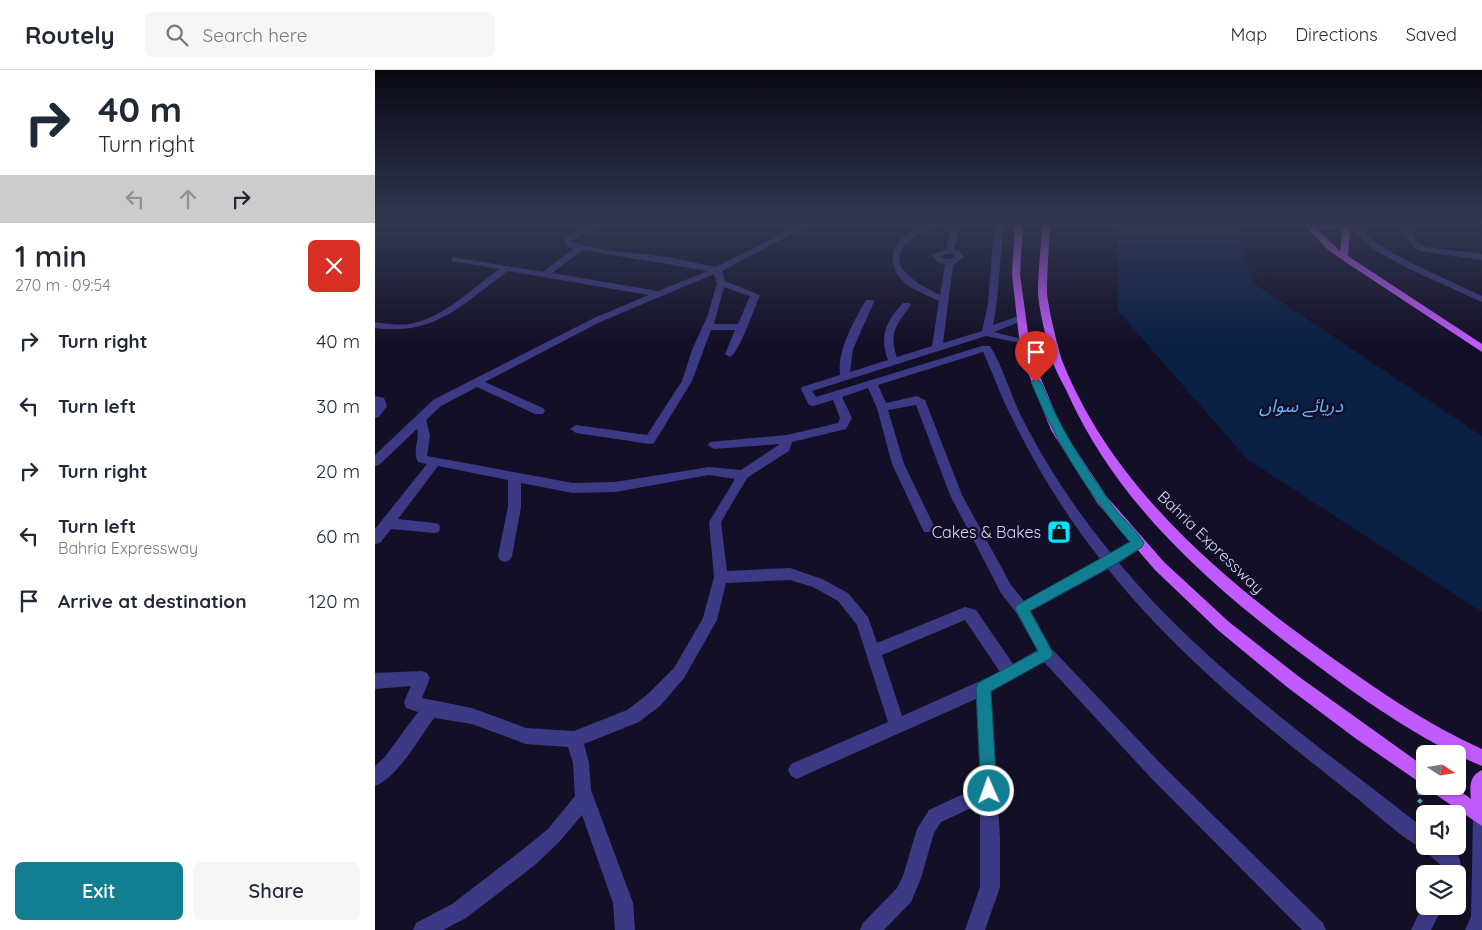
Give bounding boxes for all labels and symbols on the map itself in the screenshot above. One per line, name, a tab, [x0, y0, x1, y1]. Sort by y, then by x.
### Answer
pin	[1015, 331, 1057, 382]
water label: دریائے سواں	[1259, 394, 1343, 417]
street label: Bahria Expressway	[1154, 486, 1268, 598]
shop icon: Cakes & Bakes	[1046, 519, 1072, 545]
place label: Cakes & Bakes	[932, 522, 1041, 542]
north arrow	[1416, 745, 1466, 795]
position arrow	[962, 764, 1014, 816]

